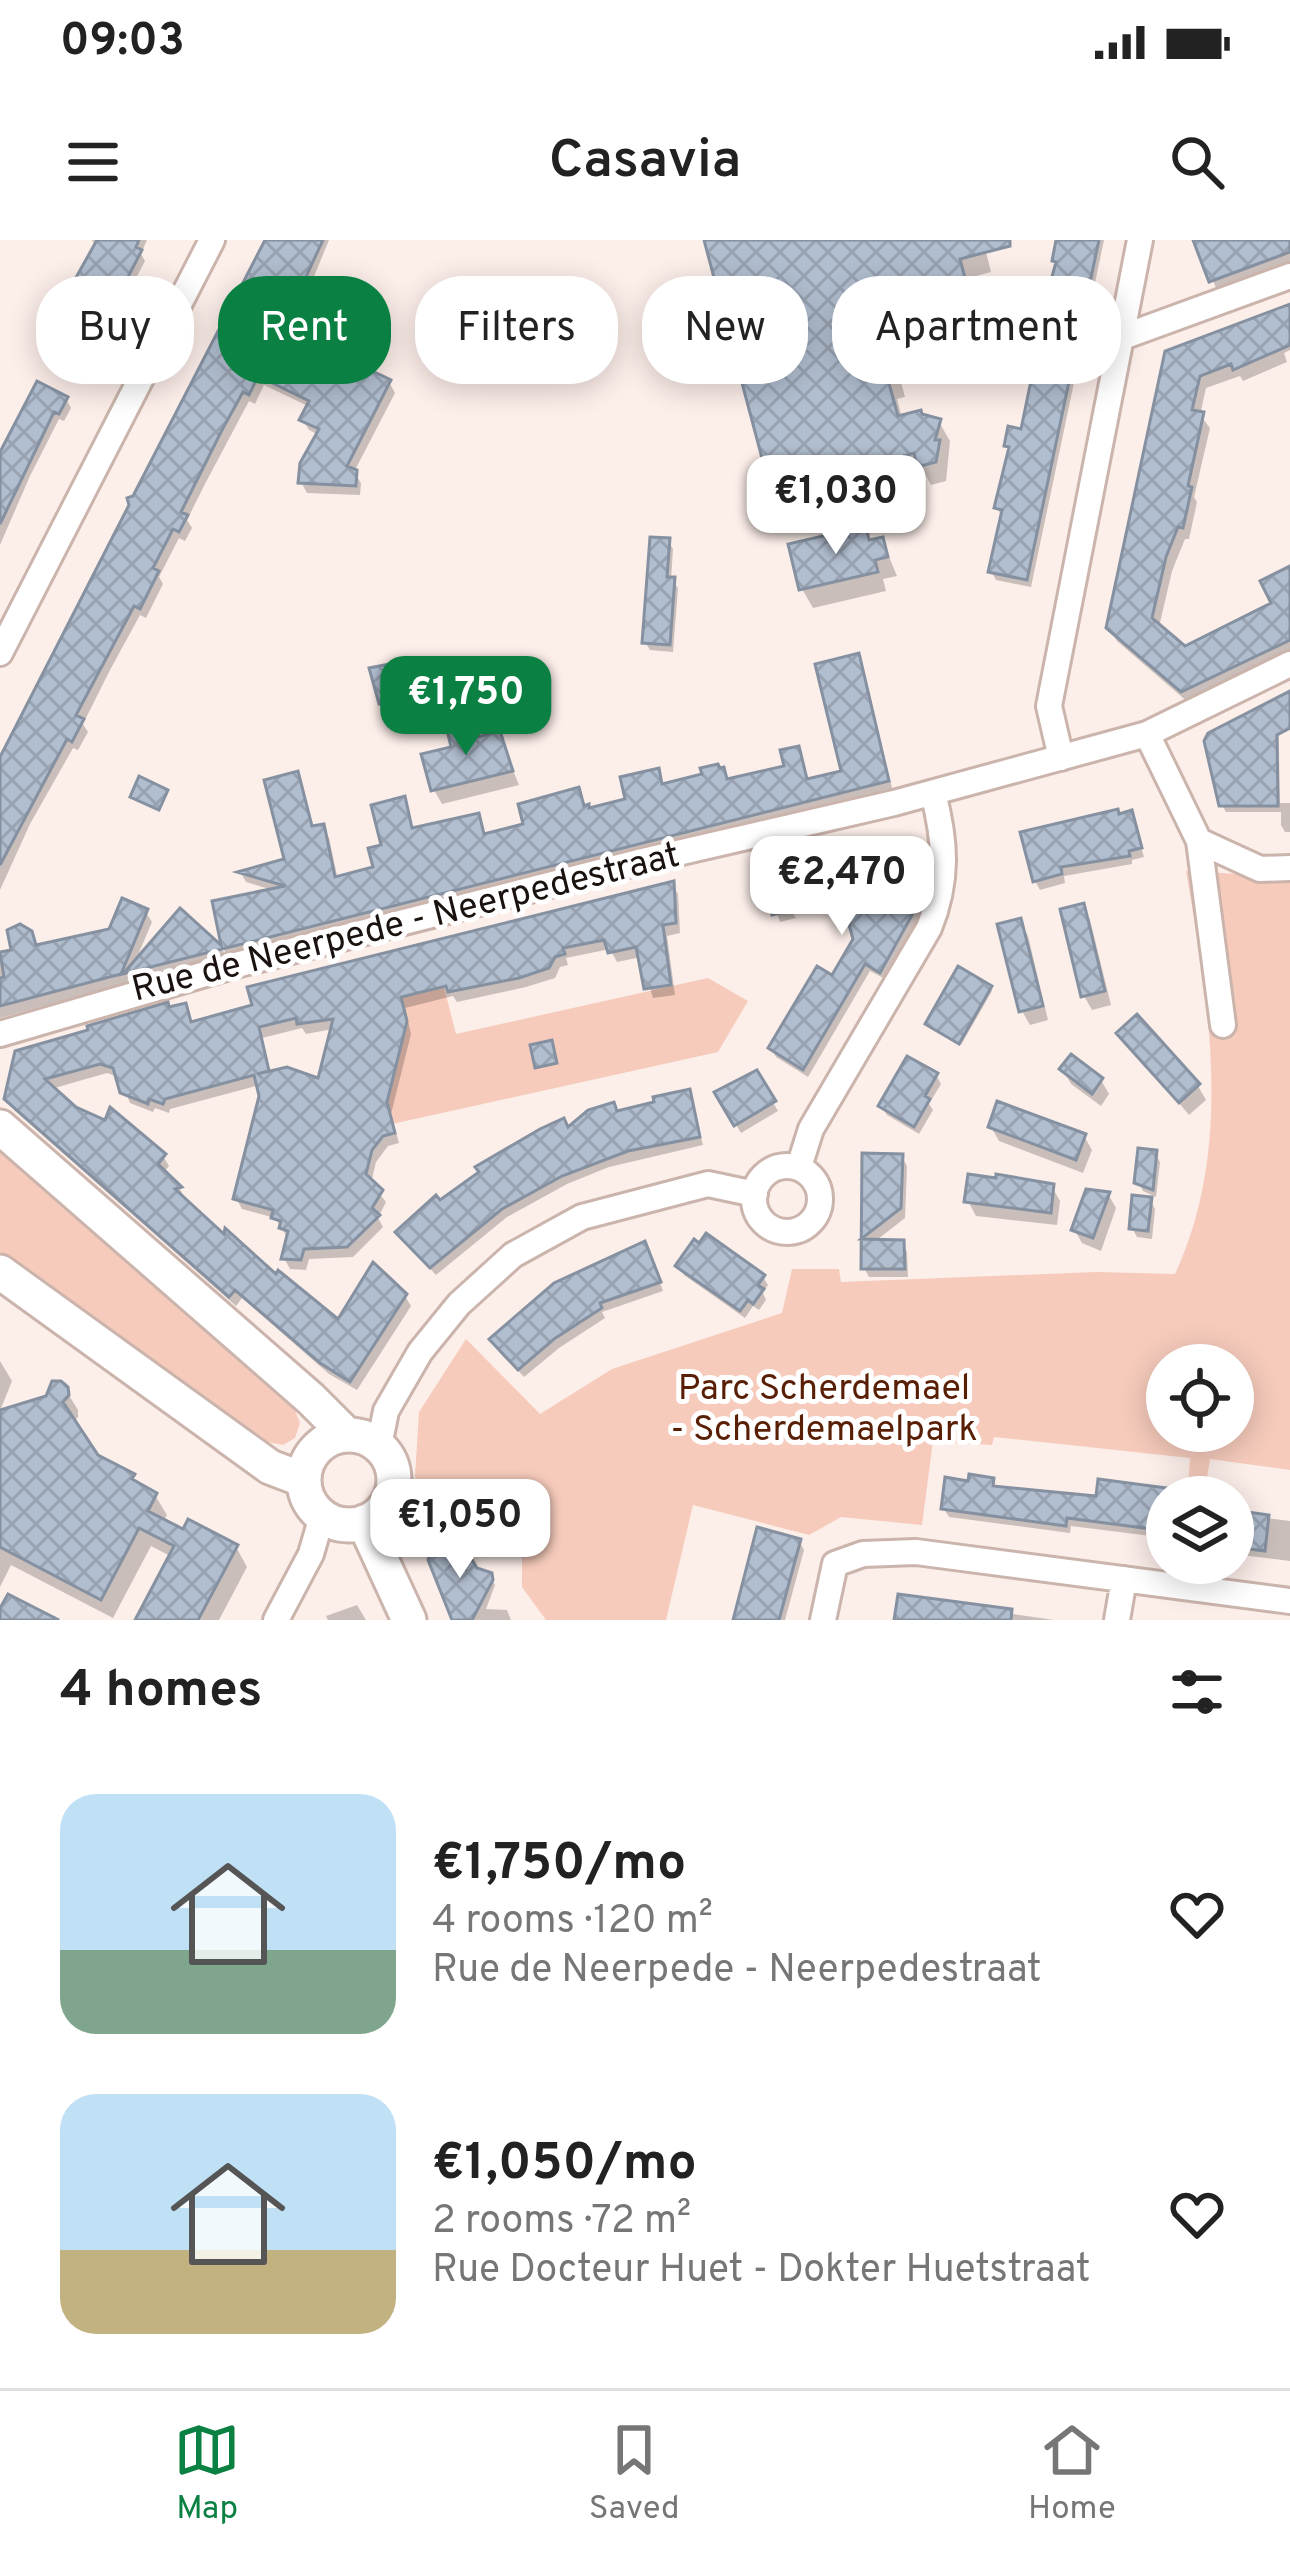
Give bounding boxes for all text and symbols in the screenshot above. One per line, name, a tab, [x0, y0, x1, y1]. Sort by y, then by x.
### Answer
text: 09:03	[60, 14, 185, 71]
text: Casavia	[549, 128, 741, 197]
icon: menu	[60, 129, 126, 195]
icon: search	[1164, 129, 1230, 195]
chip: Buy	[36, 276, 194, 384]
chip: Rent	[218, 276, 391, 384]
chip: Filters	[415, 276, 618, 384]
chip: New	[642, 276, 808, 384]
chip: Apartment	[832, 276, 1121, 384]
pin: €1,030	[738, 455, 934, 557]
text: €1,030	[774, 469, 898, 518]
pin: €1,750	[368, 656, 564, 758]
text: €1,750	[407, 670, 525, 719]
street label: Rue de Neerpede - Neerpedestraat	[127, 834, 685, 1014]
pin: €2,470	[744, 836, 940, 938]
text: €2,470	[777, 850, 907, 899]
map controls	[1146, 1344, 1254, 1584]
button: locate	[1146, 1344, 1254, 1452]
park label: Parc Scherdemael - Scherdemaelpark	[670, 1367, 978, 1454]
button: layers	[1146, 1476, 1254, 1584]
pin: €1,050	[362, 1479, 558, 1581]
text: €1,050	[397, 1493, 523, 1542]
icon: filters	[1164, 1659, 1230, 1725]
text: 4 homes	[60, 1660, 262, 1725]
text: €1,750/mo	[432, 1833, 686, 1898]
icon: home	[156, 1842, 300, 1986]
icon: heart	[1164, 1881, 1230, 1947]
text: 4 rooms · 120 m²	[432, 1898, 713, 1947]
text: Rue de Neerpede - Neerpedestraat	[432, 1947, 1042, 1996]
text: €1,050/mo	[432, 2133, 697, 2198]
icon: home	[156, 2142, 300, 2286]
icon: heart	[1164, 2181, 1230, 2247]
text: 2 rooms · 72 m²	[432, 2198, 691, 2247]
text: Rue Docteur Huet - Dokter Huetstraat	[432, 2247, 1090, 2296]
tab: Map	[174, 2417, 240, 2531]
tab: Saved	[589, 2417, 680, 2531]
tab: Home	[1028, 2417, 1116, 2531]

